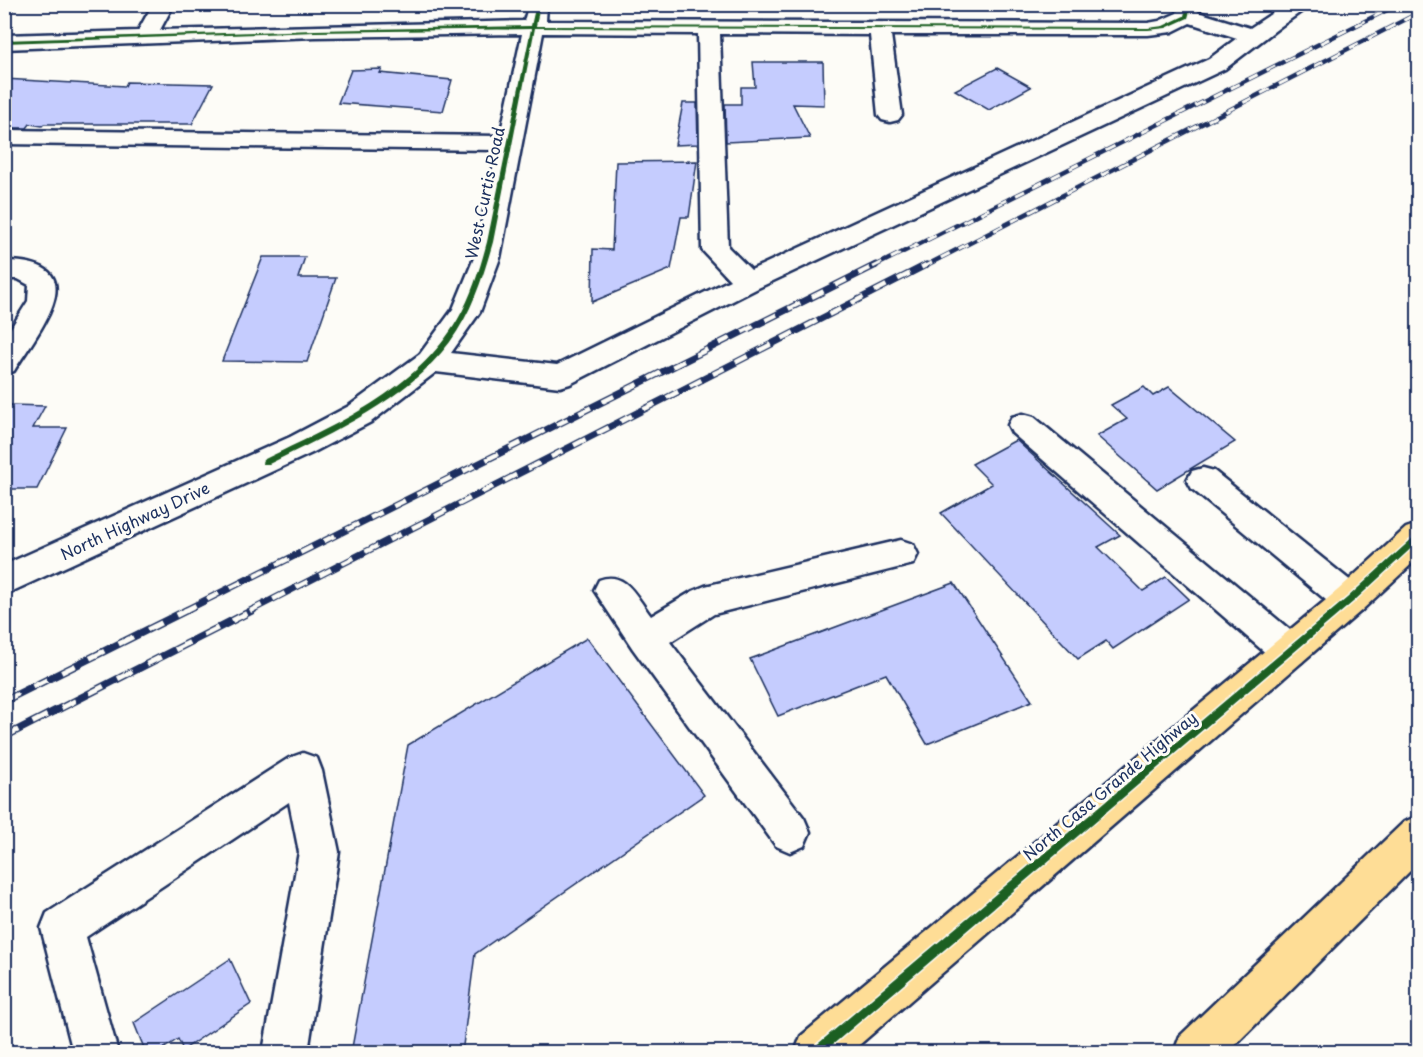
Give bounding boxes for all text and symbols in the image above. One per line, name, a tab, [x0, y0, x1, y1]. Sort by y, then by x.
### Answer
street label: West Curtis Road	[458, 124, 510, 261]
street label: North Highway Drive	[56, 475, 213, 565]
street label: North Casa Grande Highway	[1017, 705, 1202, 865]

